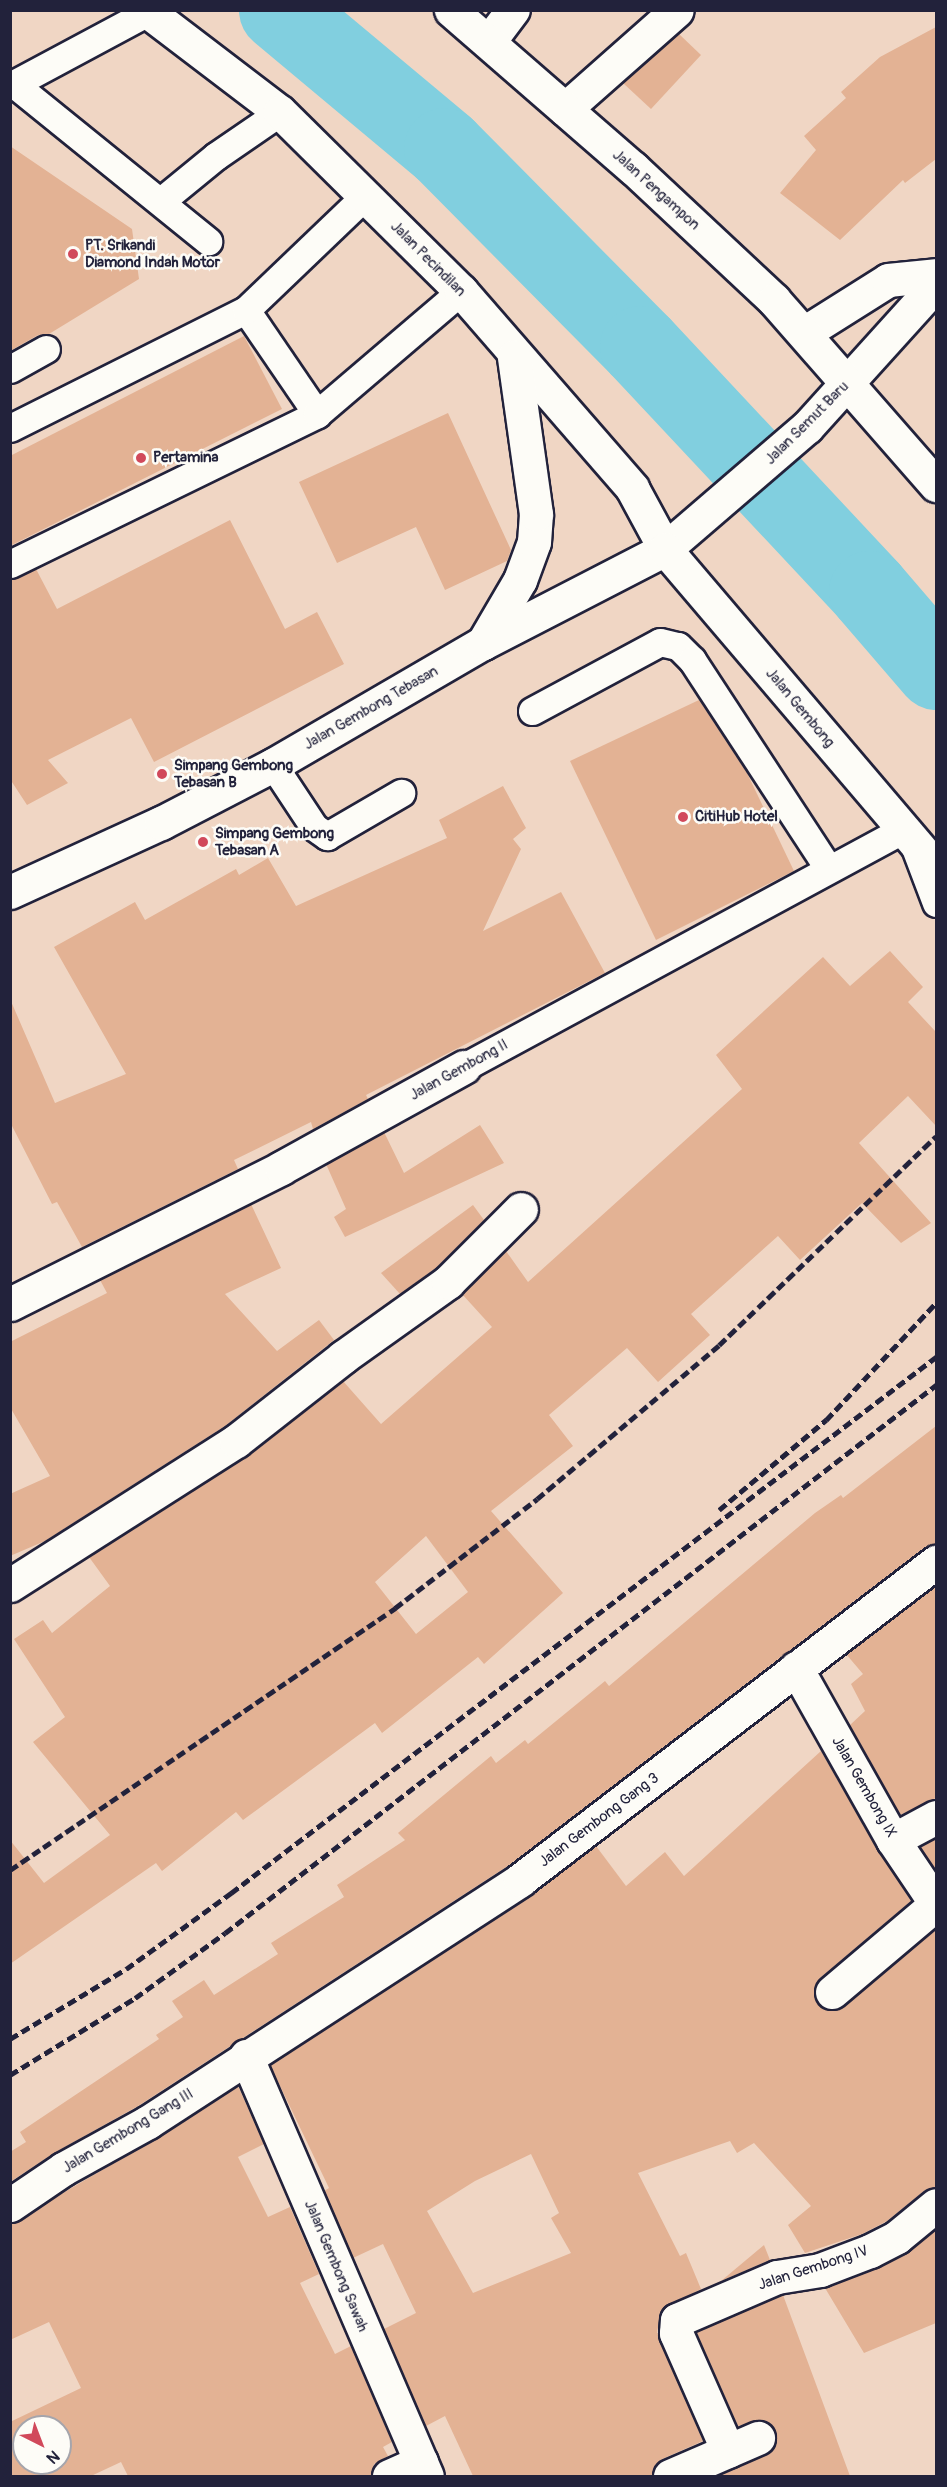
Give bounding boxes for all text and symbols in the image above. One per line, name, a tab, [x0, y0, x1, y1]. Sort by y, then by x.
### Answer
street label: Jalan Pengampon	[609, 146, 703, 234]
street label: Jalan Pecindilan	[387, 218, 469, 300]
place label: PT. Srikandi Diamond Indah Motor	[85, 236, 220, 271]
marker: PT. Srikandi Diamond Indah Motor	[66, 247, 80, 261]
street label: Jalan Semut Baru	[762, 378, 852, 468]
place label: Pertamina	[153, 449, 218, 467]
marker: Pertamina	[134, 451, 148, 465]
street label: Jalan Gembong Tebasan	[301, 662, 441, 754]
street label: Jalan Gembong	[762, 665, 838, 751]
place label: Simpang Gembong Tebasan B	[174, 756, 293, 791]
marker: Simpang Gembong Tebasan B	[155, 767, 169, 781]
place label: CitiHub Hotel	[695, 808, 778, 826]
marker: CitiHub Hotel	[676, 810, 690, 824]
place label: Simpang Gembong Tebasan A	[215, 824, 334, 859]
marker: Simpang Gembong Tebasan A	[196, 835, 210, 849]
street label: Jalan Gembong II	[407, 1036, 511, 1104]
street label: Jalan Gembong IX	[828, 1733, 900, 1841]
street label: Jalan Gembong Gang 3	[536, 1769, 662, 1871]
street label: Jalan Gembong Gang III	[59, 2085, 197, 2177]
street label: Jalan Gembong Sawah	[300, 2198, 372, 2334]
street label: Jalan Gembong IV	[756, 2242, 870, 2294]
north arrow	[12, 2415, 72, 2475]
text: N	[42, 2446, 63, 2468]

